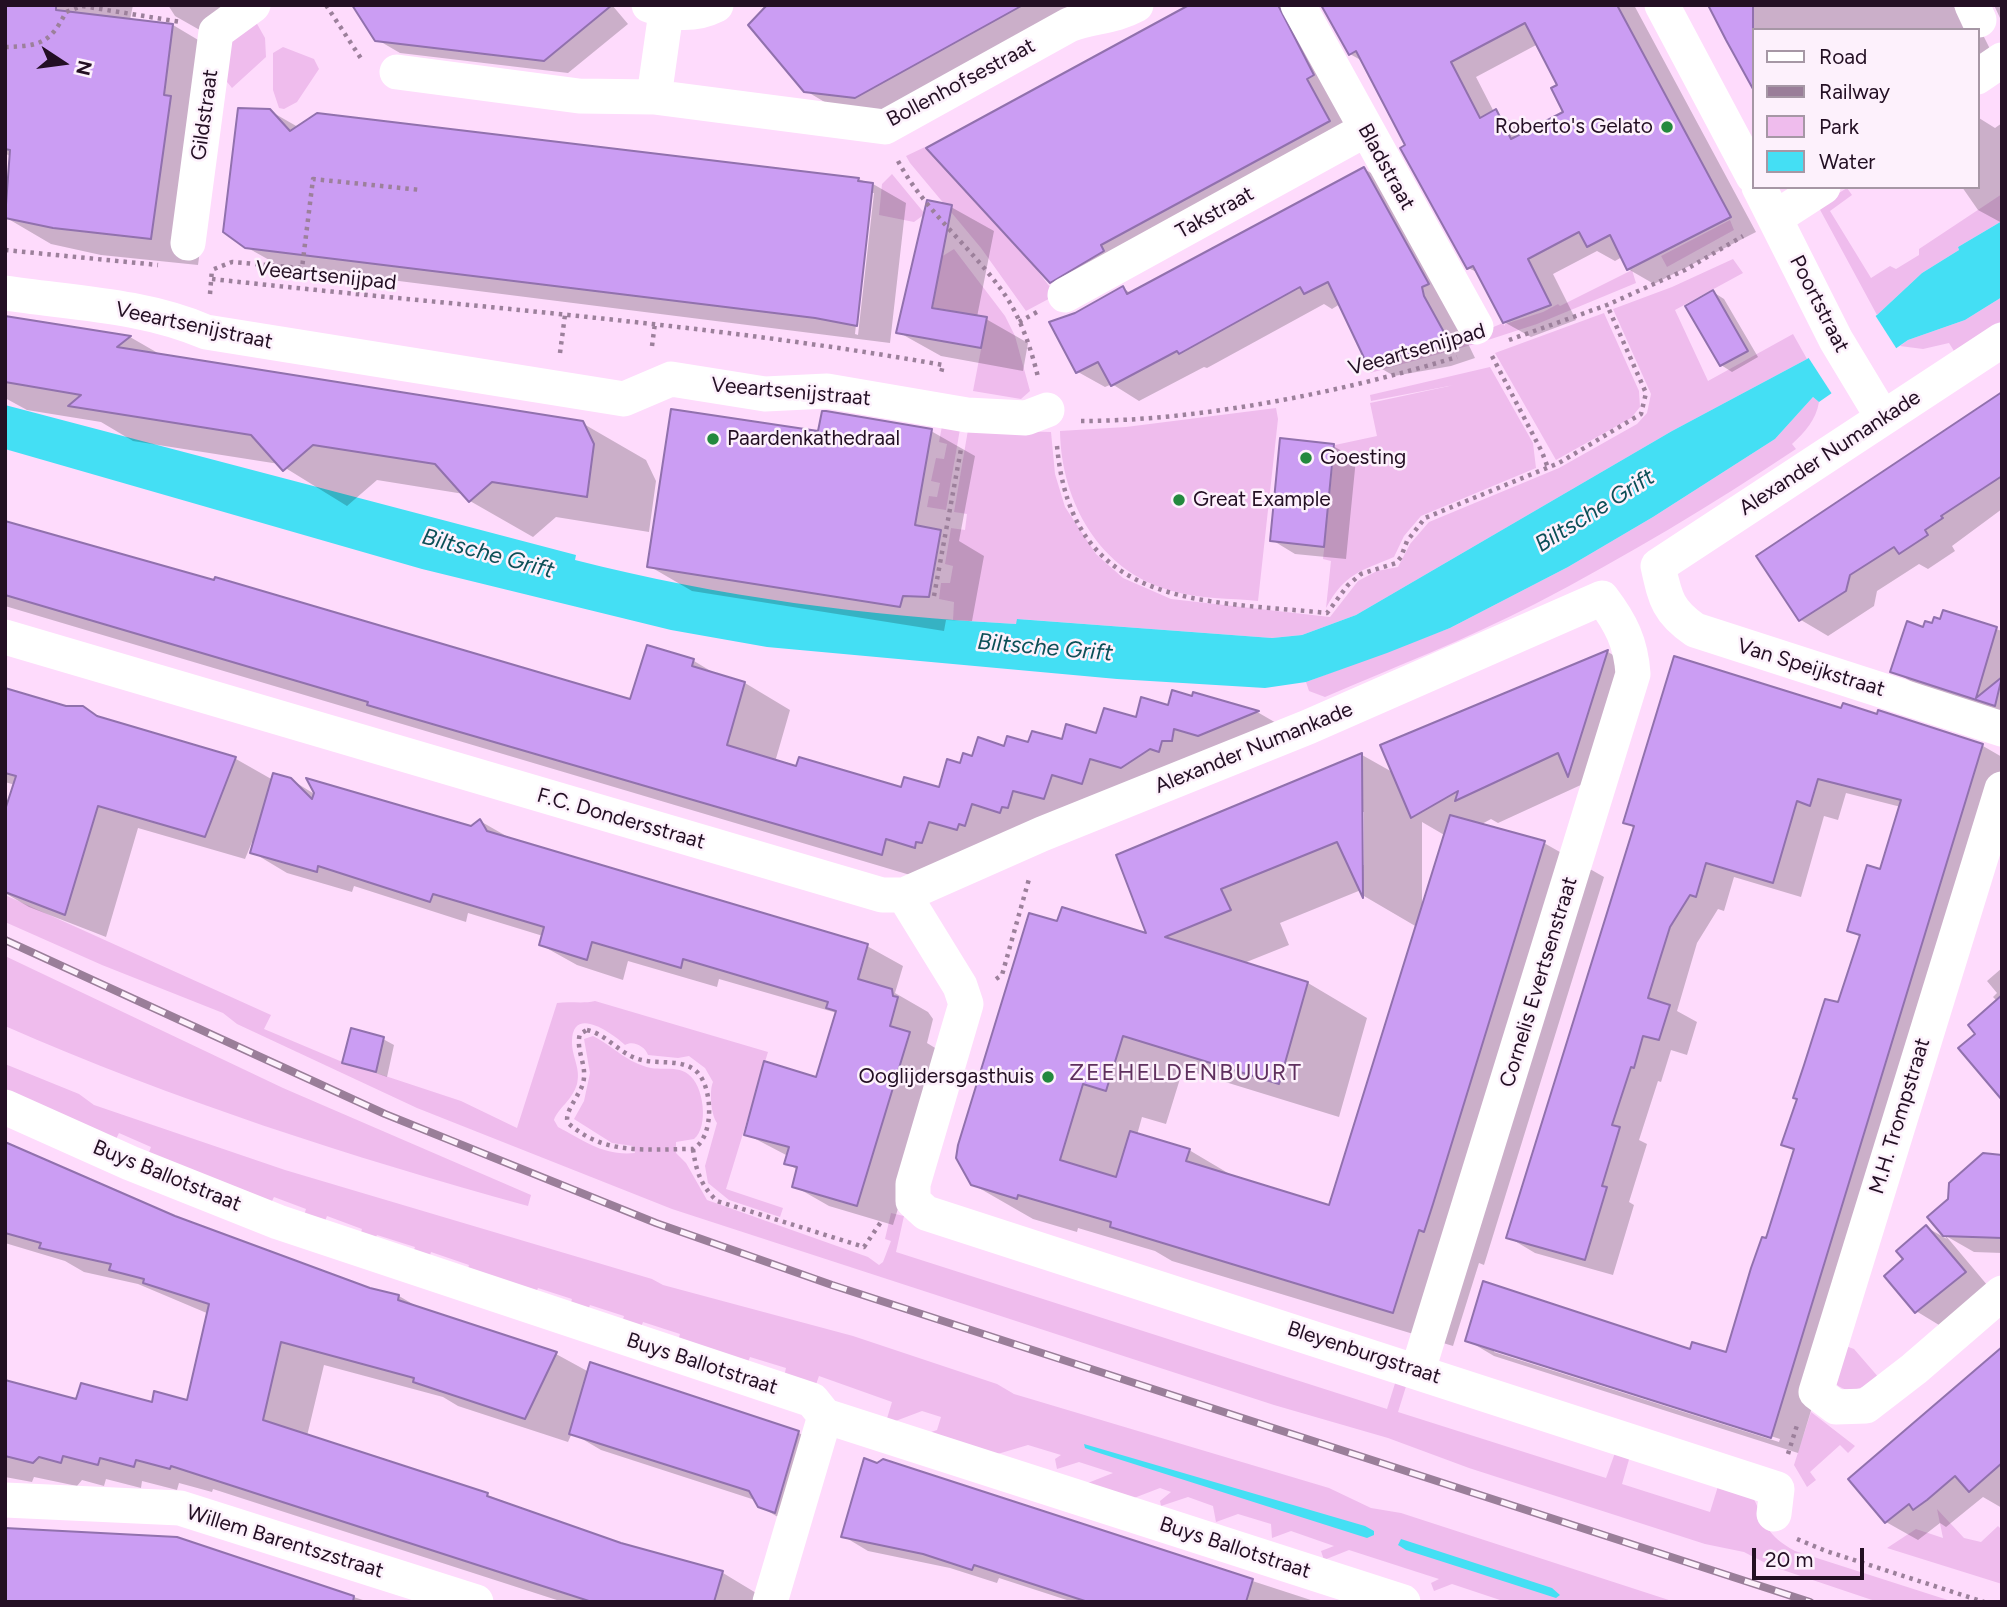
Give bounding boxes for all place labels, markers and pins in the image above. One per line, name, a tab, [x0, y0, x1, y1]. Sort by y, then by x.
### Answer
place label: Roberto's Gelato	[1495, 114, 1653, 140]
marker: Roberto's Gelato	[1659, 119, 1675, 135]
place label: Paardenkathedraal	[727, 426, 900, 452]
marker: Paardenkathedraal	[705, 431, 721, 447]
place label: Goesting	[1320, 445, 1406, 471]
marker: Goesting	[1298, 450, 1314, 466]
place label: Great Example	[1193, 487, 1331, 513]
marker: Great Example	[1171, 492, 1187, 508]
place label: Ooglijdersgasthuis	[859, 1064, 1034, 1090]
marker: Ooglijdersgasthuis	[1040, 1069, 1056, 1085]

